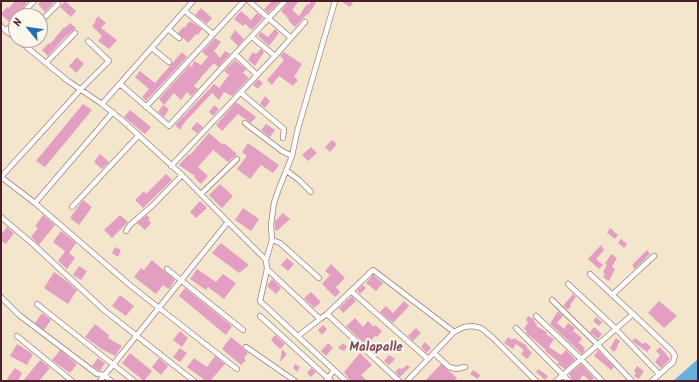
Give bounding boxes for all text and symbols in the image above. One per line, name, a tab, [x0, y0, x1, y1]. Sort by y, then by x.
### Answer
north arrow	[8, 8, 48, 48]
text: N	[9, 15, 28, 30]
district label: Malapalle	[349, 341, 403, 357]

